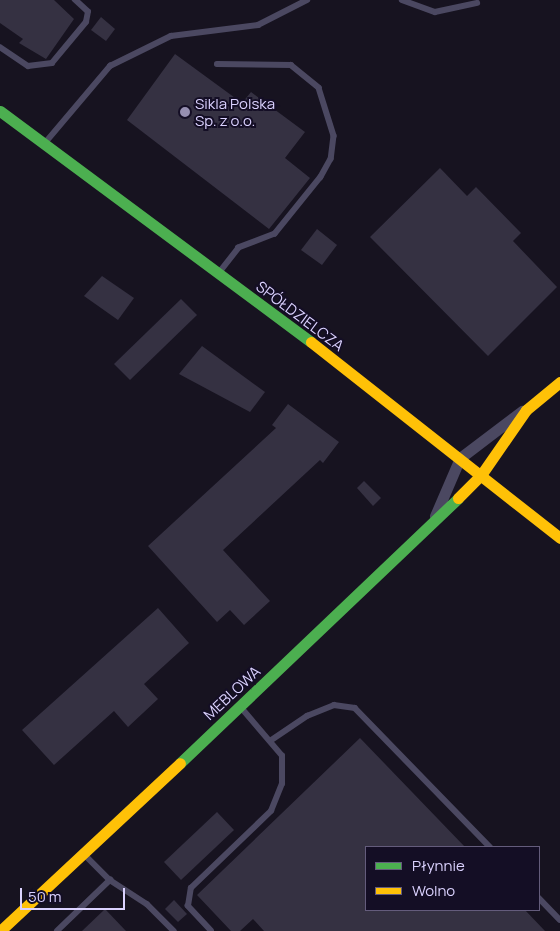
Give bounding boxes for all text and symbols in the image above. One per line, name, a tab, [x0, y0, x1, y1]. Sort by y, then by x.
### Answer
place label: Sikla Polska Sp. z o.o.	[195, 94, 275, 129]
marker: Sikla Polska Sp. z o.o.	[179, 106, 191, 118]
street label: SPÓŁDZIELCZA	[253, 277, 347, 355]
street label: MEBLOWA	[200, 662, 264, 724]
legend	[365, 846, 540, 911]
text: Płynnie	[412, 855, 465, 876]
scale bar	[22, 878, 128, 910]
text: Wolno	[412, 880, 455, 901]
text: 50 m	[28, 886, 62, 907]

